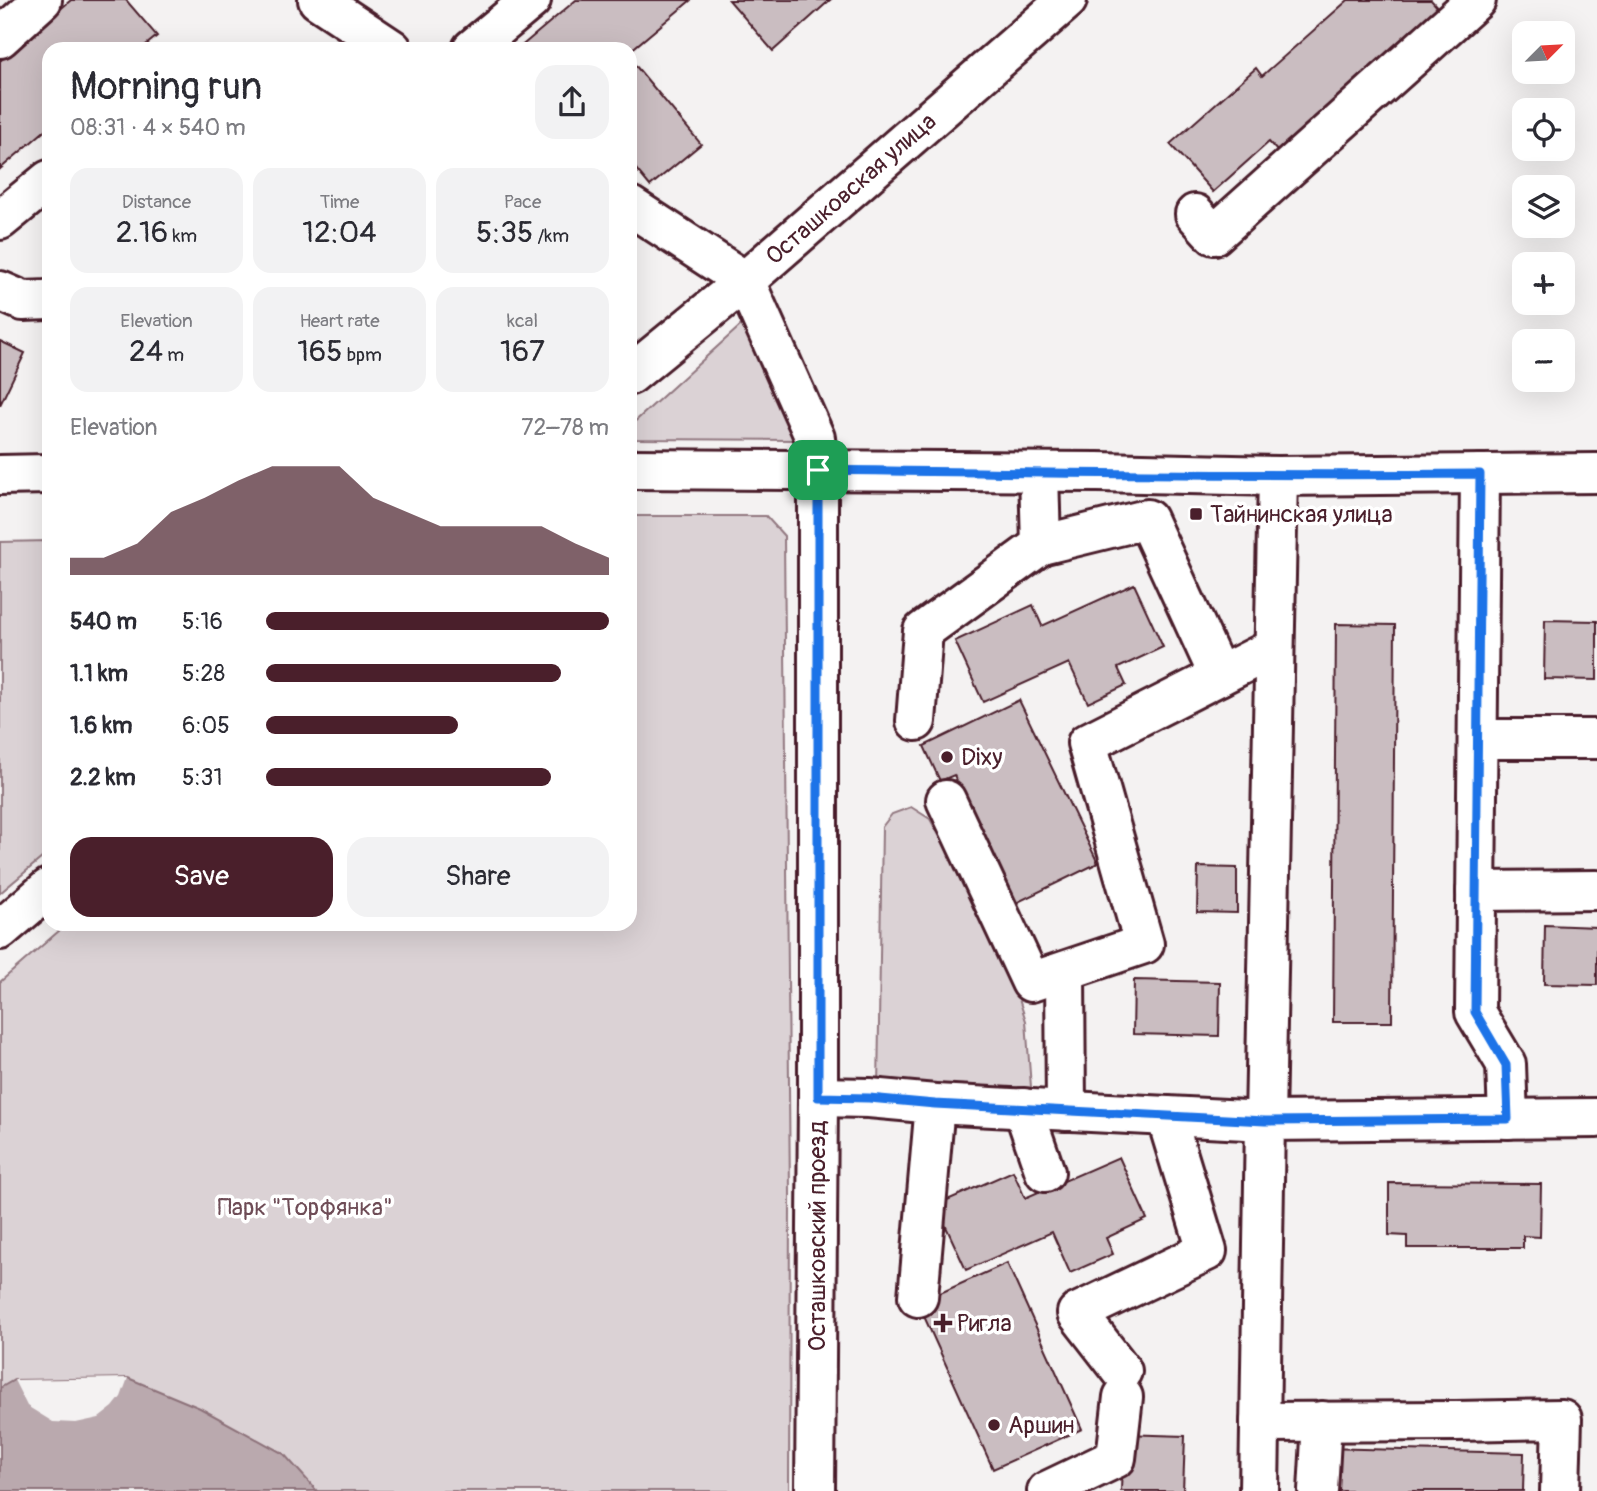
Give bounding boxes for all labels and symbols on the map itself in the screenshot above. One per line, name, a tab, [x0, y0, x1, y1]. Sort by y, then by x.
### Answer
north arrow	[1512, 21, 1575, 84]
street label: Осташковская улица	[760, 107, 942, 271]
pin	[788, 440, 848, 500]
place label: Тайнинская улица	[1210, 500, 1393, 529]
marker: Тайнинская улица	[1188, 506, 1204, 522]
place label: Dixy	[961, 743, 1003, 772]
marker: Dixy	[939, 749, 955, 765]
street label: Осташковский проезд	[803, 1120, 832, 1351]
park label: Парк "Торфянка"	[217, 1193, 393, 1222]
place label: Ригла	[957, 1309, 1012, 1338]
marker: Ригла	[935, 1315, 951, 1331]
place label: Аршин	[1008, 1411, 1075, 1440]
marker: Аршин	[986, 1417, 1002, 1433]

